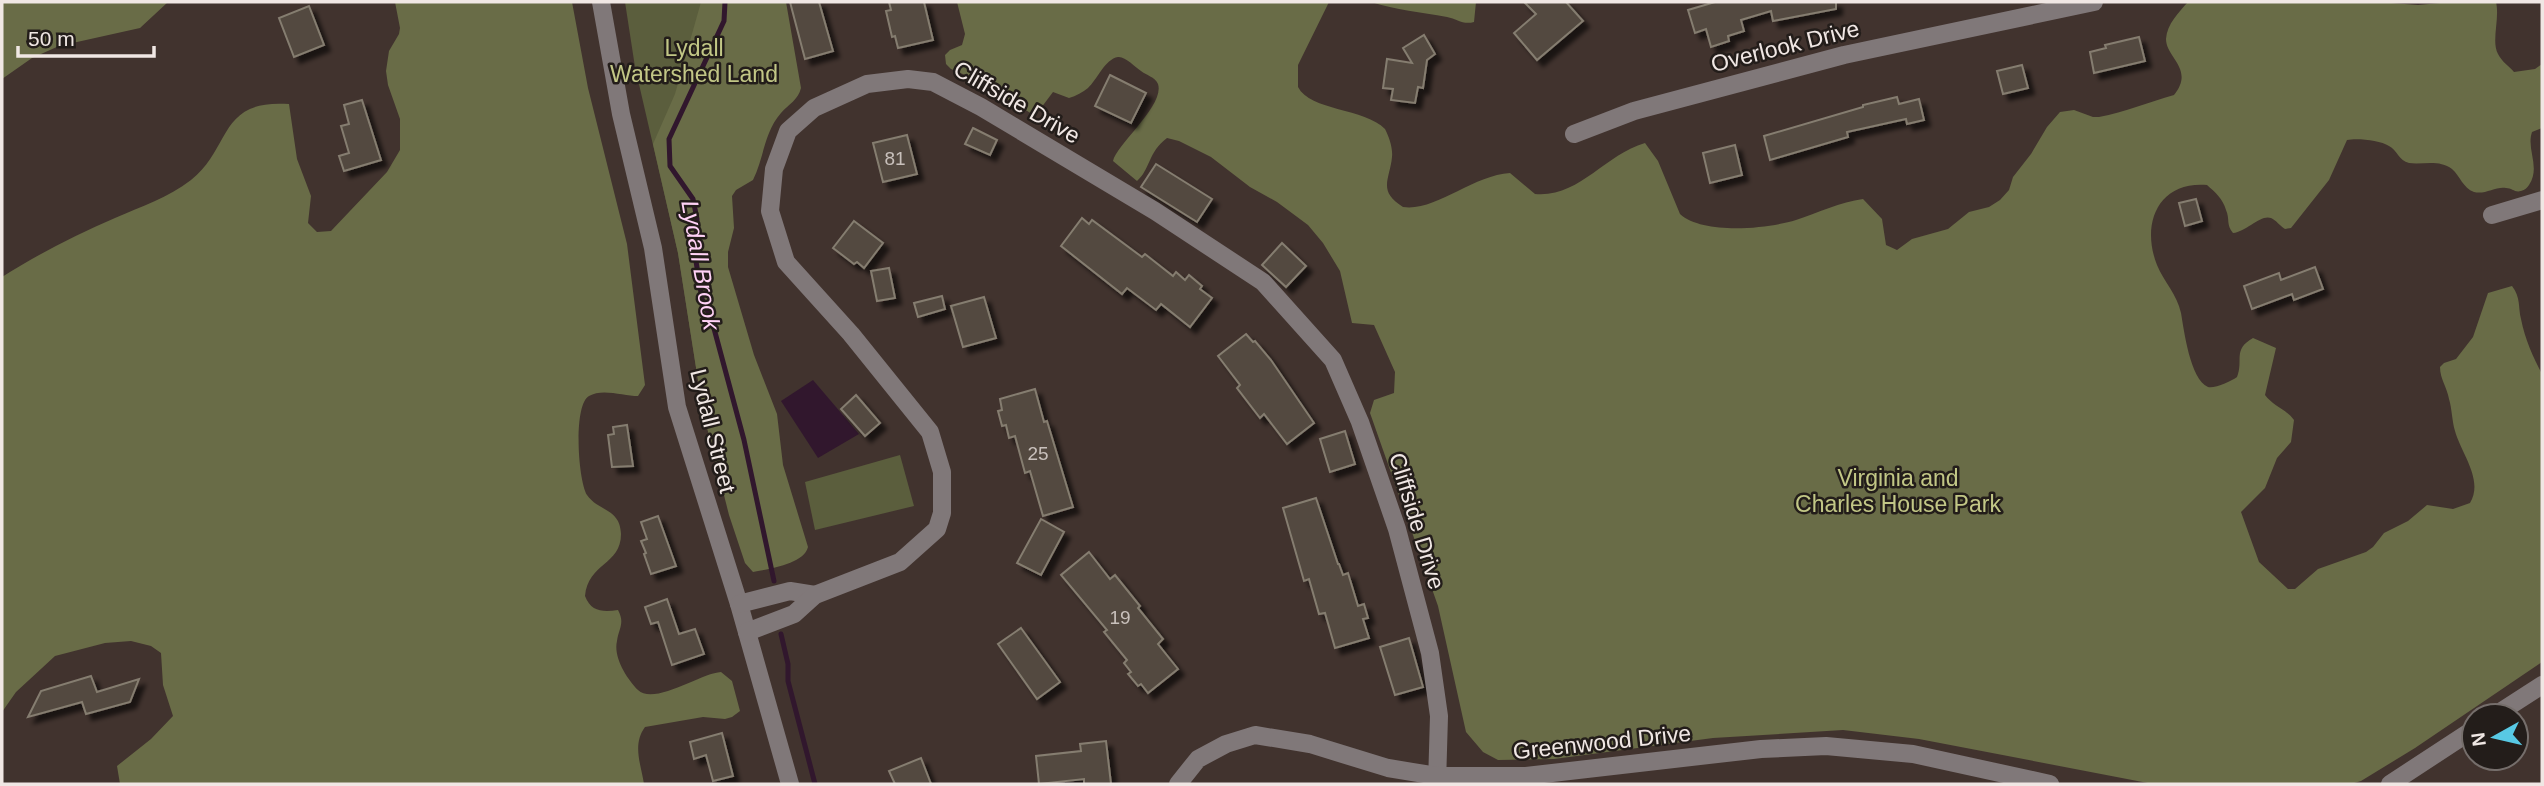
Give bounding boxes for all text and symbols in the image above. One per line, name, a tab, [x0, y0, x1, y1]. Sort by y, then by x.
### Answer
scale bar	[18, 14, 154, 58]
street label: Overlook Drive	[1708, 15, 1862, 77]
text: 50 m	[28, 27, 75, 50]
park label: Lydall Watershed Land	[610, 35, 778, 87]
street label: Cliffside Drive	[949, 55, 1085, 149]
house number: 81	[884, 148, 906, 169]
water label: Lydall Brook	[676, 198, 726, 334]
street label: Lydall Street	[685, 366, 741, 496]
house number: 25	[1027, 443, 1049, 464]
street label: Cliffside Drive	[1384, 450, 1450, 592]
park label: Virginia and Charles House Park	[1795, 465, 2001, 517]
house number: 19	[1109, 607, 1131, 628]
north arrow	[2460, 702, 2530, 772]
street label: Greenwood Drive	[1512, 720, 1692, 764]
text: N	[2467, 731, 2490, 748]

